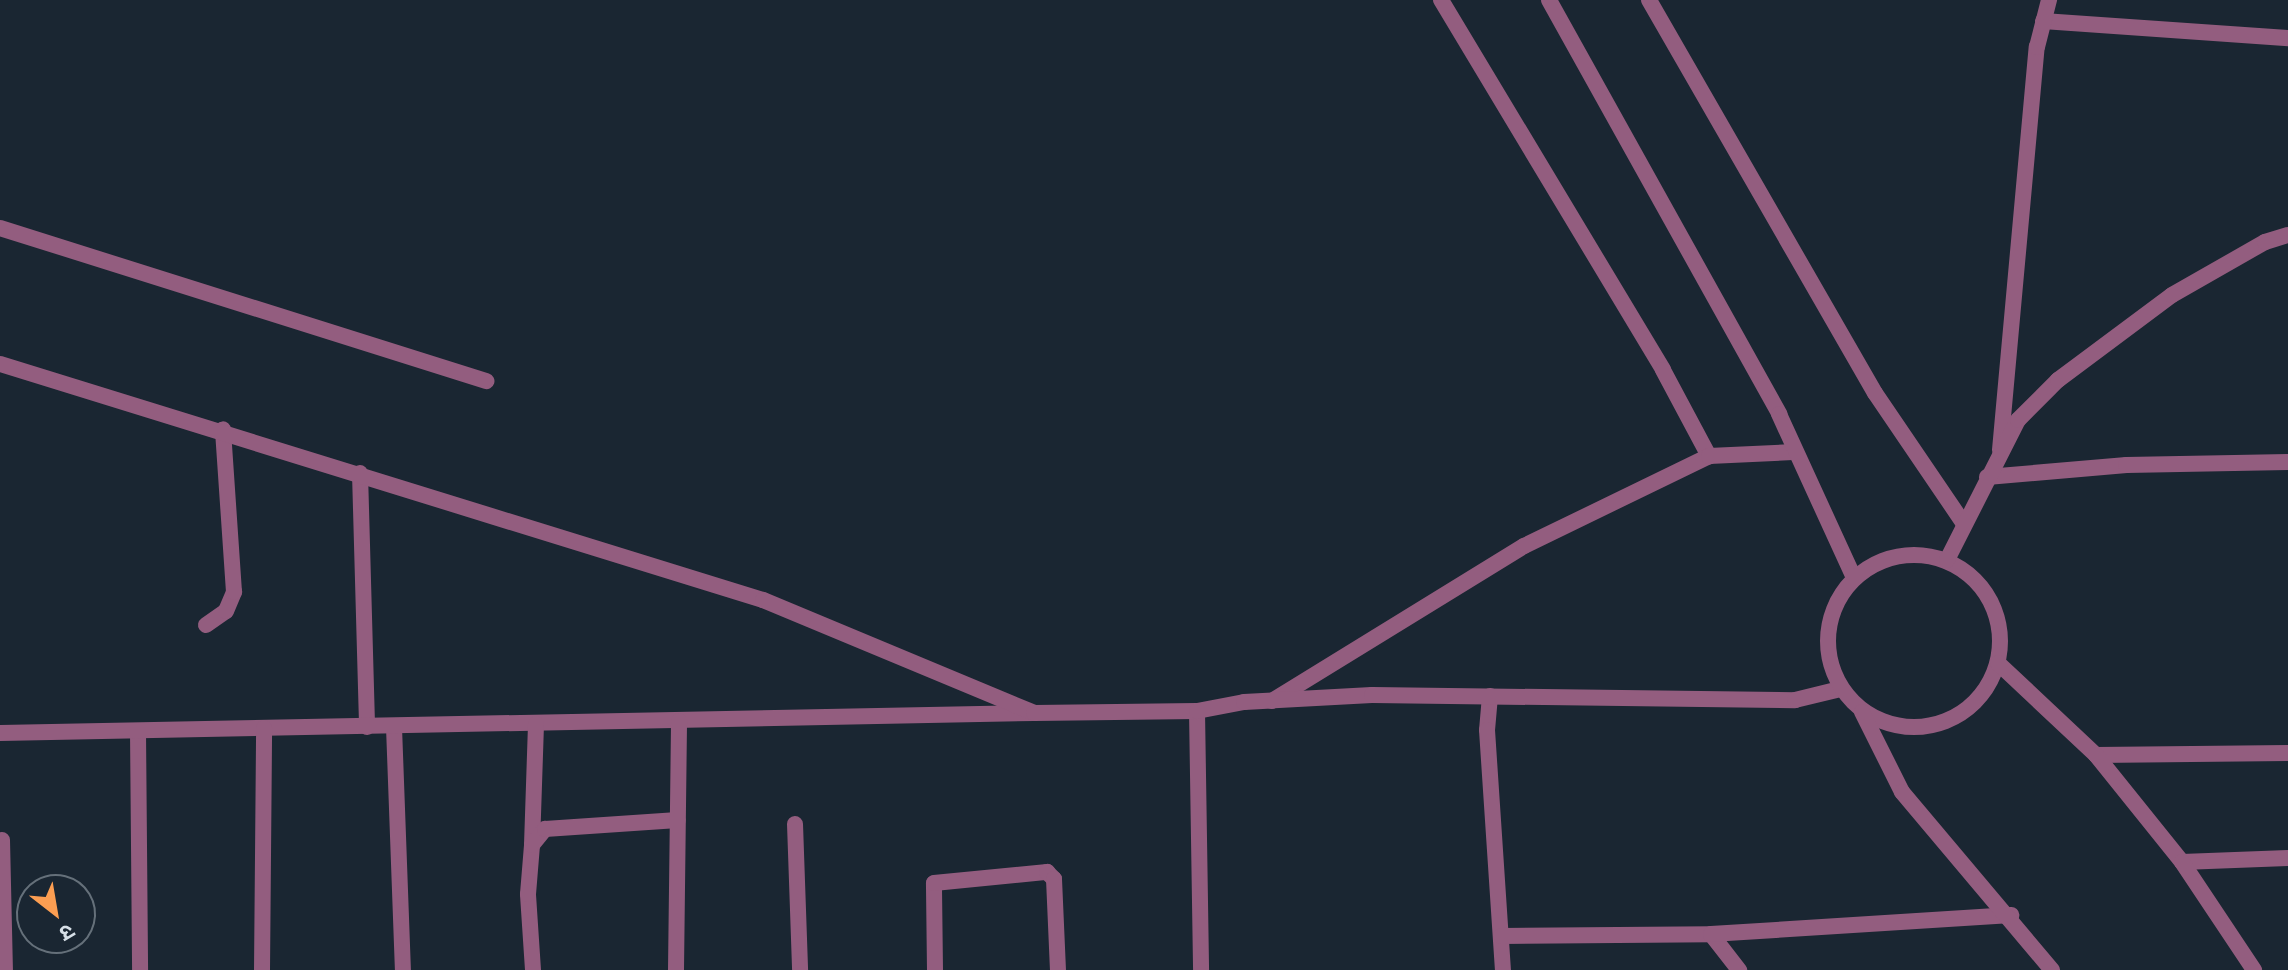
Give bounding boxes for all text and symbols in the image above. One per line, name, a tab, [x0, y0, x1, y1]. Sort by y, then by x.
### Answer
north arrow	[16, 874, 96, 954]
text: उ	[55, 918, 80, 948]

